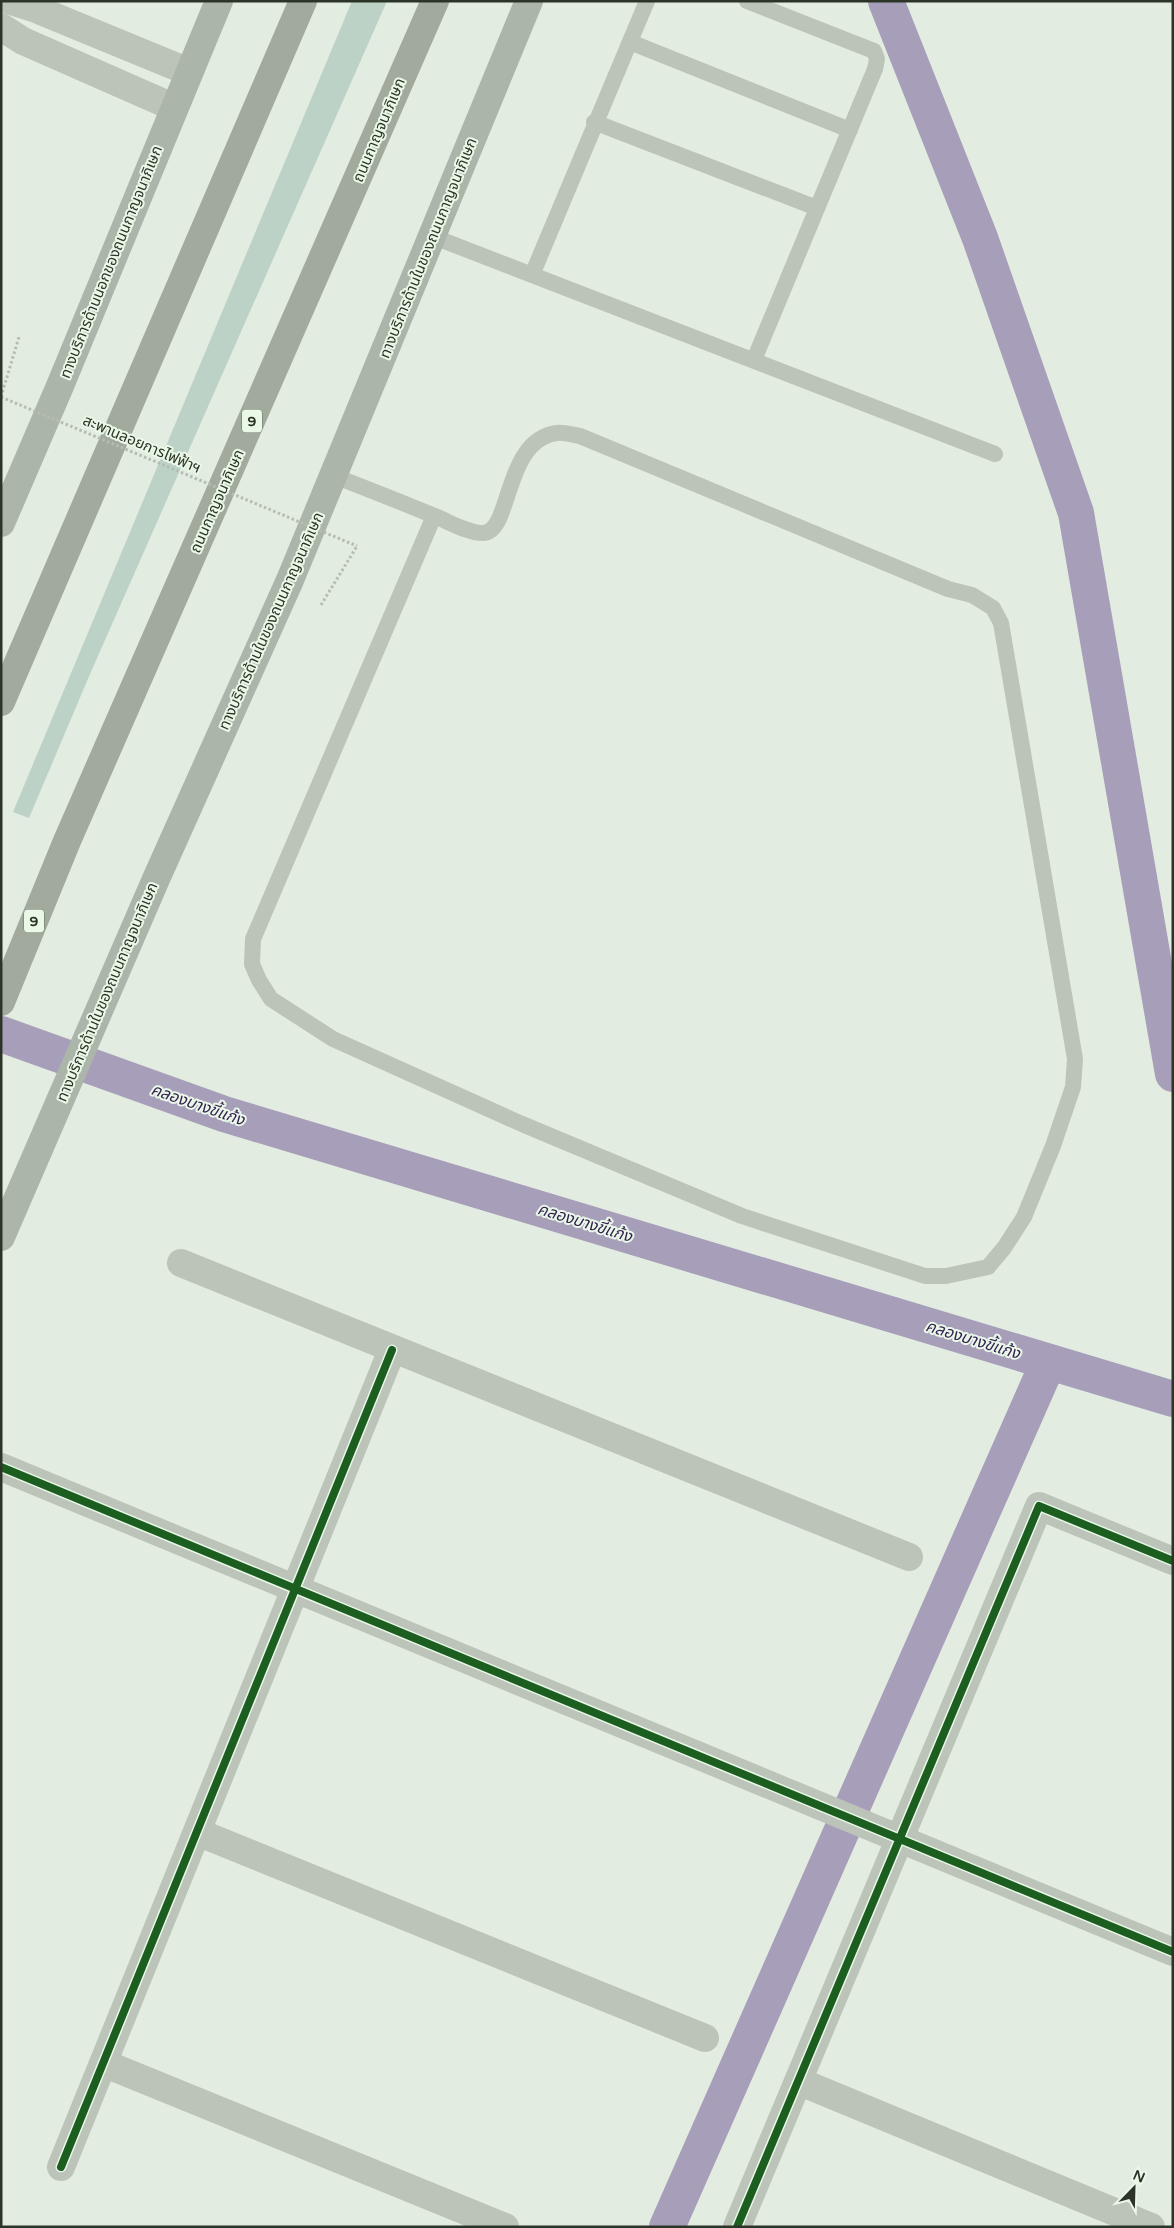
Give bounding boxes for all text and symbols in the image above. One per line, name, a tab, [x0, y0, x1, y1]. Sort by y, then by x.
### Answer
street label: ถนนกาญจนาภิเษก	[349, 75, 409, 185]
street label: ทางบริการด้านในของถนนกาญจนาภิเษก	[375, 135, 481, 361]
street label: ทางบริการด้านนอกของถนนกาญจนาภิเษก	[56, 143, 166, 381]
road number: 9	[242, 410, 262, 432]
street label: สะพานลอยการไฟฟ้าฯ	[80, 411, 204, 477]
street label: ถนนกาญจนาภิเษก	[186, 446, 248, 556]
street label: ทางบริการด้านในของถนนกาญจนาภิเษก	[215, 509, 327, 733]
street label: ทางบริการด้านในของถนนกาญจนาภิเษก	[53, 880, 161, 1104]
road number: 9	[24, 909, 44, 932]
water label: คลองบางขี้แก้ง	[148, 1078, 249, 1131]
water label: คลองบางขี้แก้ง	[535, 1197, 636, 1247]
water label: คลองบางขี้แก้ง	[923, 1314, 1024, 1364]
north arrow	[1109, 2163, 1159, 2213]
text: N	[1130, 2166, 1147, 2187]

